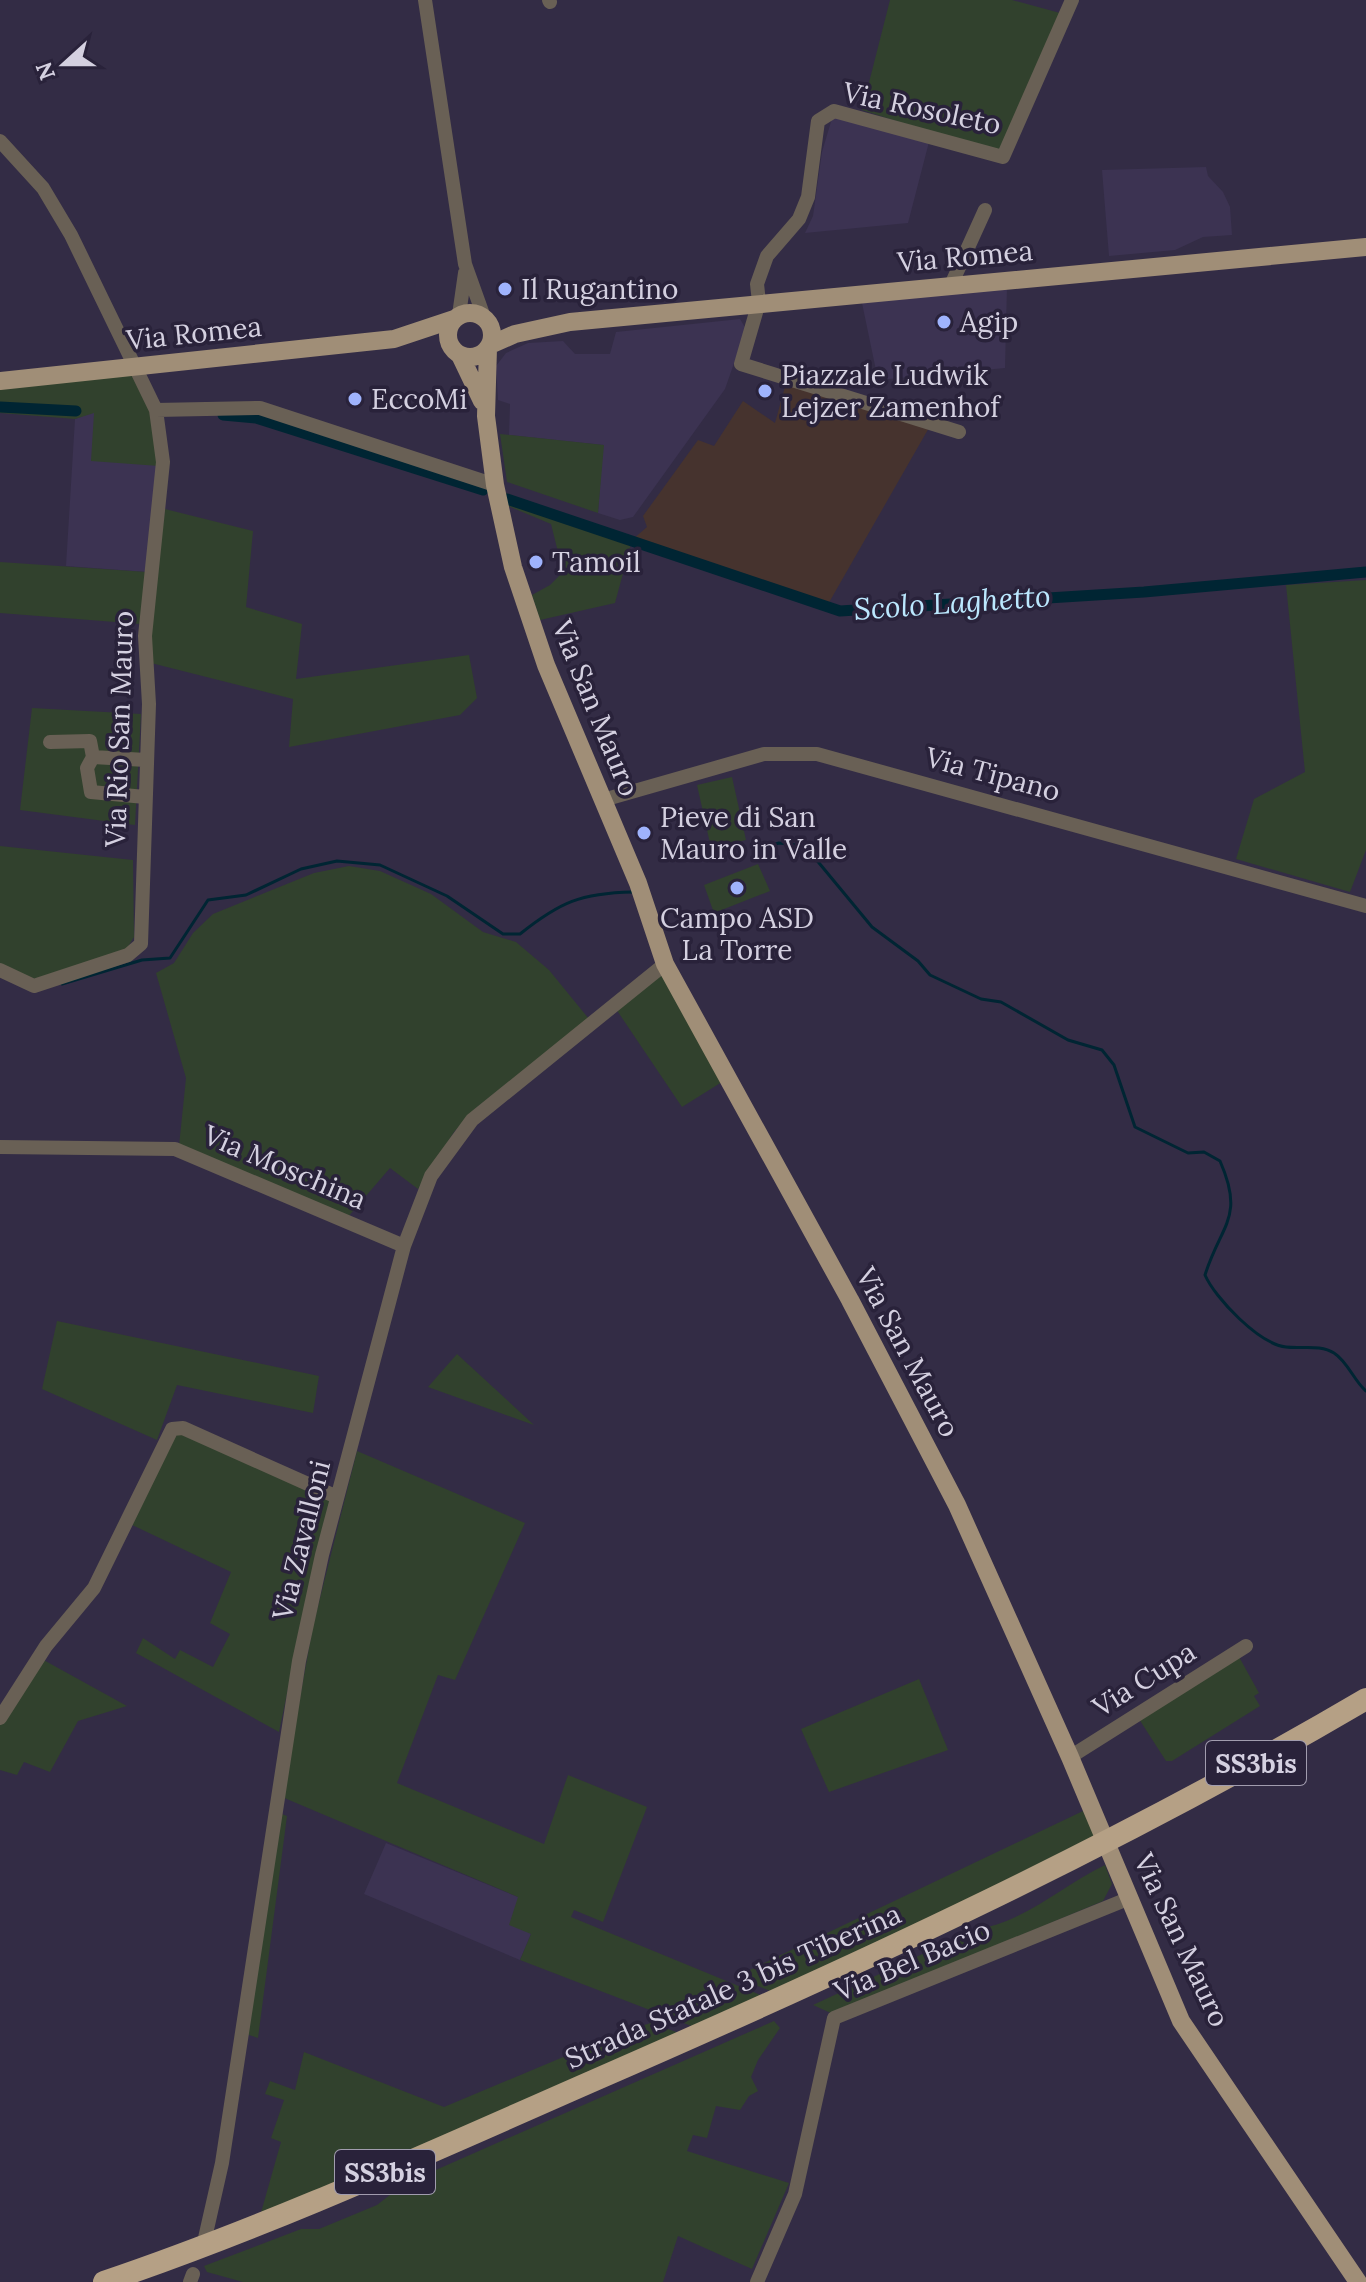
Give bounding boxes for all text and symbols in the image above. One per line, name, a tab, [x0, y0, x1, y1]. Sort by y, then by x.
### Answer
north arrow	[24, 24, 104, 104]
text: N	[29, 58, 61, 84]
street label: Via Rosoleto	[839, 74, 1004, 142]
street label: Via Romea	[895, 232, 1034, 280]
place label: Il Rugantino	[521, 271, 678, 307]
marker: Il Rugantino	[496, 280, 514, 298]
place label: Agip	[959, 304, 1018, 340]
street label: Via Romea	[124, 308, 263, 358]
marker: Agip	[935, 313, 953, 331]
place label: Piazzale Ludwik Lejzer Zamenhof	[781, 357, 1002, 425]
place label: EccoMi	[371, 381, 467, 417]
marker: Piazzale Ludwik Lejzer Zamenhof	[756, 382, 774, 400]
marker: EccoMi	[346, 390, 364, 408]
place label: Tamoil	[552, 544, 641, 580]
marker: Tamoil	[527, 553, 545, 571]
water label: Scolo Laghetto	[852, 576, 1052, 628]
street label: Via Rio San Mauro	[97, 610, 141, 849]
street label: Via San Mauro	[544, 614, 648, 802]
street label: Via Tipano	[921, 739, 1064, 809]
place label: Pieve di San Mauro in Valle	[660, 799, 847, 867]
marker: Pieve di San Mauro in Valle	[635, 824, 653, 842]
marker: Campo ASD La Torre	[728, 879, 746, 897]
place label: Campo ASD La Torre	[660, 900, 814, 968]
street label: Via Moschina	[197, 1116, 372, 1217]
street label: Via San Mauro	[848, 1260, 968, 1443]
street label: Via Zavalloni	[264, 1456, 338, 1625]
street label: Via Cupa	[1085, 1633, 1202, 1725]
road number: SS3bis	[1206, 1741, 1306, 1785]
street label: Via San Mauro	[1126, 1847, 1238, 2032]
street label: Strada Statale 3 bis Tiberina	[559, 1896, 907, 2076]
street label: Via Bel Bacio	[828, 1911, 995, 2009]
road number: SS3bis	[335, 2150, 435, 2194]

